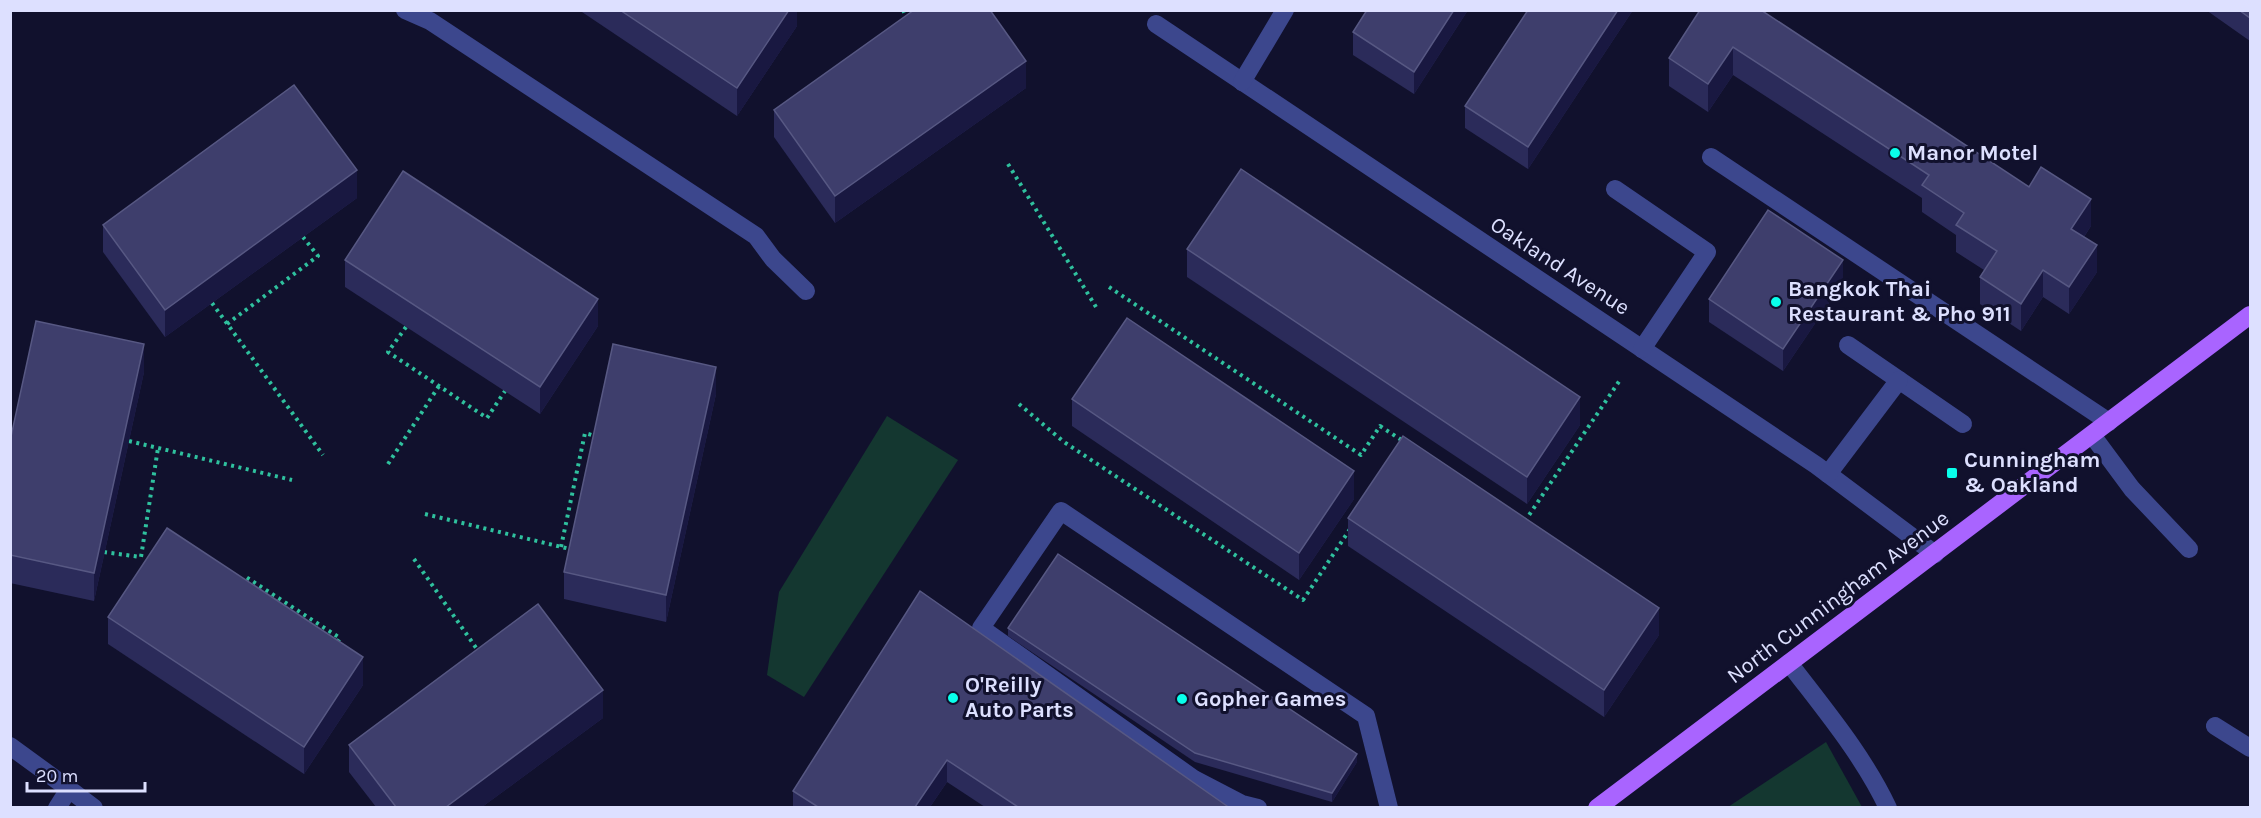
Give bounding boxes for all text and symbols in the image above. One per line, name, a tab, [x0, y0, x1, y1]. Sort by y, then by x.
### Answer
place label: Manor Motel	[1907, 140, 2038, 166]
marker: Manor Motel	[1888, 146, 1902, 160]
street label: Oakland Avenue	[1485, 211, 1635, 321]
place label: Bangkok Thai Restaurant & Pho 911	[1788, 276, 2011, 327]
marker: Bangkok Thai Restaurant & Pho 911	[1769, 295, 1783, 309]
place label: Cunningham & Oakland	[1964, 447, 2100, 498]
marker: Cunningham & Oakland	[1945, 466, 1959, 480]
street label: North Cunningham Avenue	[1722, 505, 1954, 689]
place label: O'Reilly Auto Parts	[965, 672, 1074, 723]
place label: Gopher Games	[1194, 686, 1346, 712]
marker: O'Reilly Auto Parts	[946, 691, 960, 705]
marker: Gopher Games	[1175, 692, 1189, 706]
scale bar	[27, 755, 146, 793]
text: 20 m	[36, 765, 78, 787]

